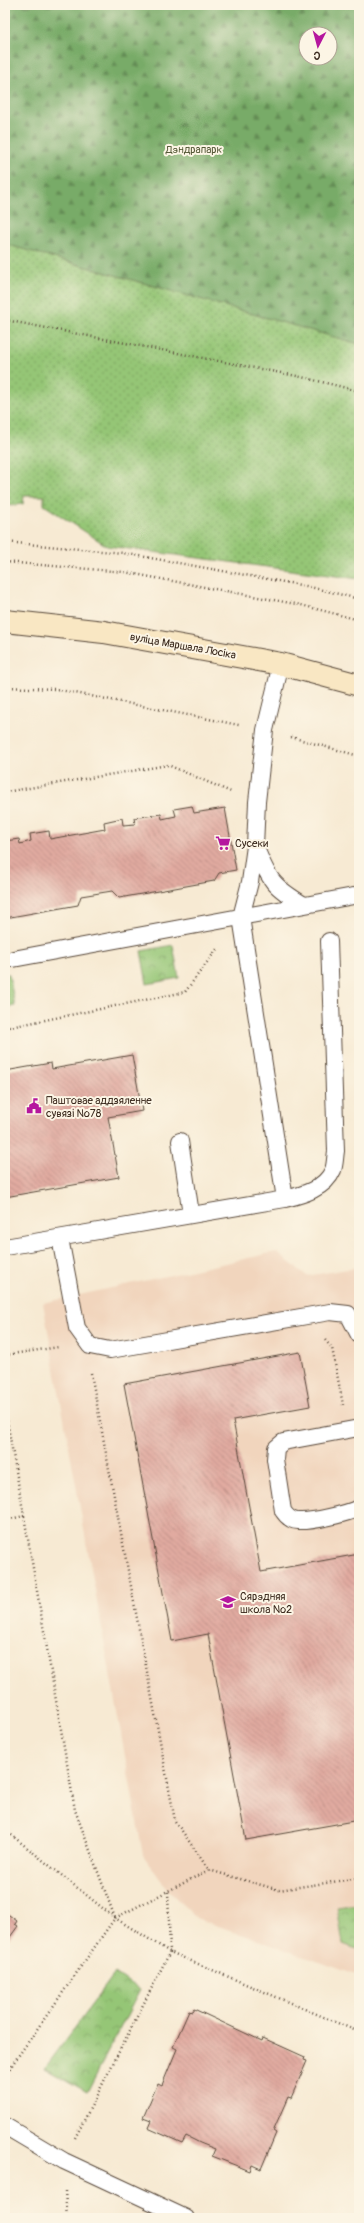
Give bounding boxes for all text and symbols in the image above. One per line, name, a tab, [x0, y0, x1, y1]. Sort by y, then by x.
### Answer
north arrow	[298, 26, 338, 66]
text: С	[313, 49, 321, 62]
park label: Дэндрапарк	[165, 143, 223, 156]
street label: вуліца Маршала Лосіка	[129, 630, 237, 662]
supermarket icon: Сусеки	[214, 834, 232, 852]
place label: Сусеки	[235, 837, 268, 850]
place label: Паштовае аддзяленне сувязі №78	[46, 1094, 152, 1120]
public building icon: Паштовае аддзяленне сувязі №78	[25, 1097, 43, 1115]
place label: Сярэдняя школа №2	[240, 1590, 292, 1616]
school or university icon: Сярэдняя школа №2	[219, 1593, 237, 1611]

